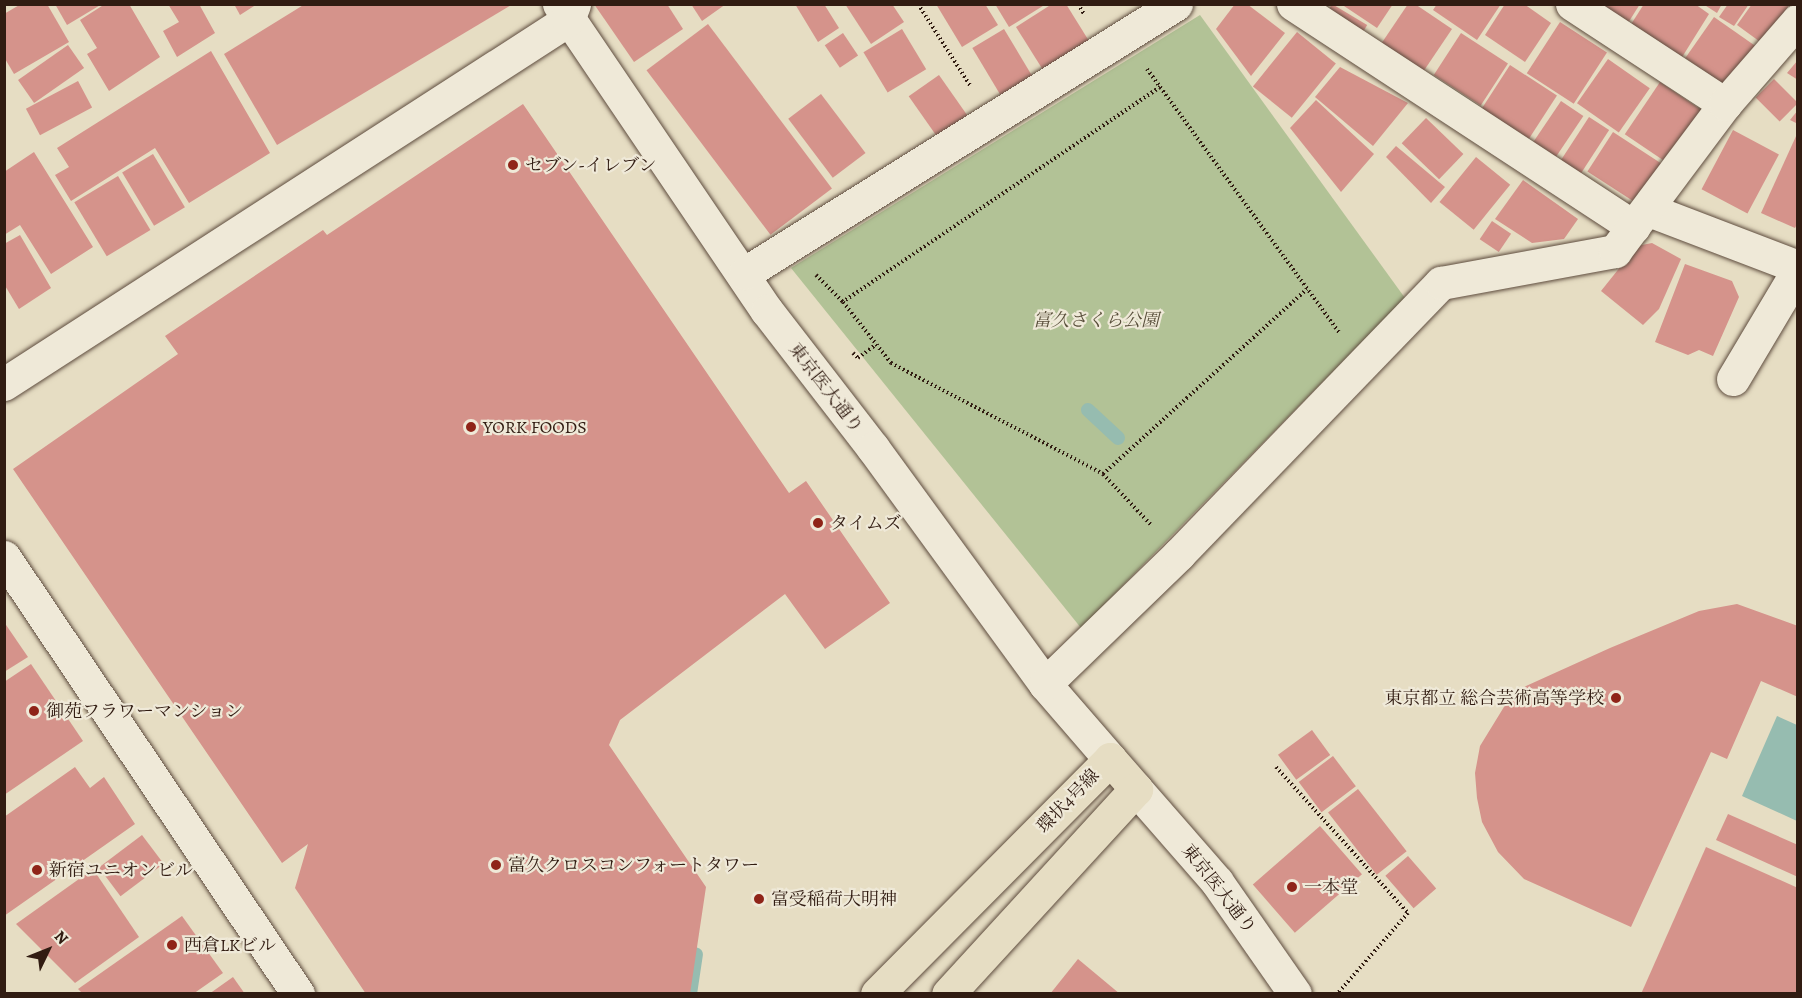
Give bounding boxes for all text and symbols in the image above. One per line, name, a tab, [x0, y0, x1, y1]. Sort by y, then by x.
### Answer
place label: セブン-イレブン	[525, 154, 658, 176]
marker: セブン-イレブン	[506, 158, 520, 172]
park label: 富久さくら公園	[1033, 309, 1159, 331]
street label: 東京医大通り	[784, 339, 868, 437]
place label: YORK FOODS	[483, 416, 587, 438]
marker: YORK FOODS	[464, 420, 478, 434]
place label: タイムズ	[830, 512, 902, 534]
marker: タイムズ	[811, 516, 825, 530]
place label: 東京都立 総合芸術高等学校	[1384, 687, 1604, 709]
marker: 東京都立 総合芸術高等学校	[1609, 691, 1623, 705]
place label: 御苑フラワーマンション	[46, 700, 244, 722]
marker: 御苑フラワーマンション	[27, 704, 41, 718]
street label: 環状4号線	[1032, 765, 1104, 837]
street label: 東京医大通り	[1177, 840, 1261, 938]
place label: 富久クロスコンフォートタワー	[508, 854, 760, 876]
marker: 富久クロスコンフォートタワー	[489, 858, 503, 872]
place label: 新宿ユニオンビル	[49, 859, 193, 881]
marker: 新宿ユニオンビル	[30, 863, 44, 877]
place label: 一本堂	[1304, 876, 1358, 898]
marker: 一本堂	[1285, 880, 1299, 894]
place label: 富受稲荷大明神	[771, 888, 897, 910]
marker: 富受稲荷大明神	[752, 892, 766, 906]
north arrow	[18, 920, 78, 980]
text: N	[49, 926, 73, 949]
place label: 西倉LKビル	[184, 934, 276, 956]
marker: 西倉LKビル	[165, 938, 179, 952]

